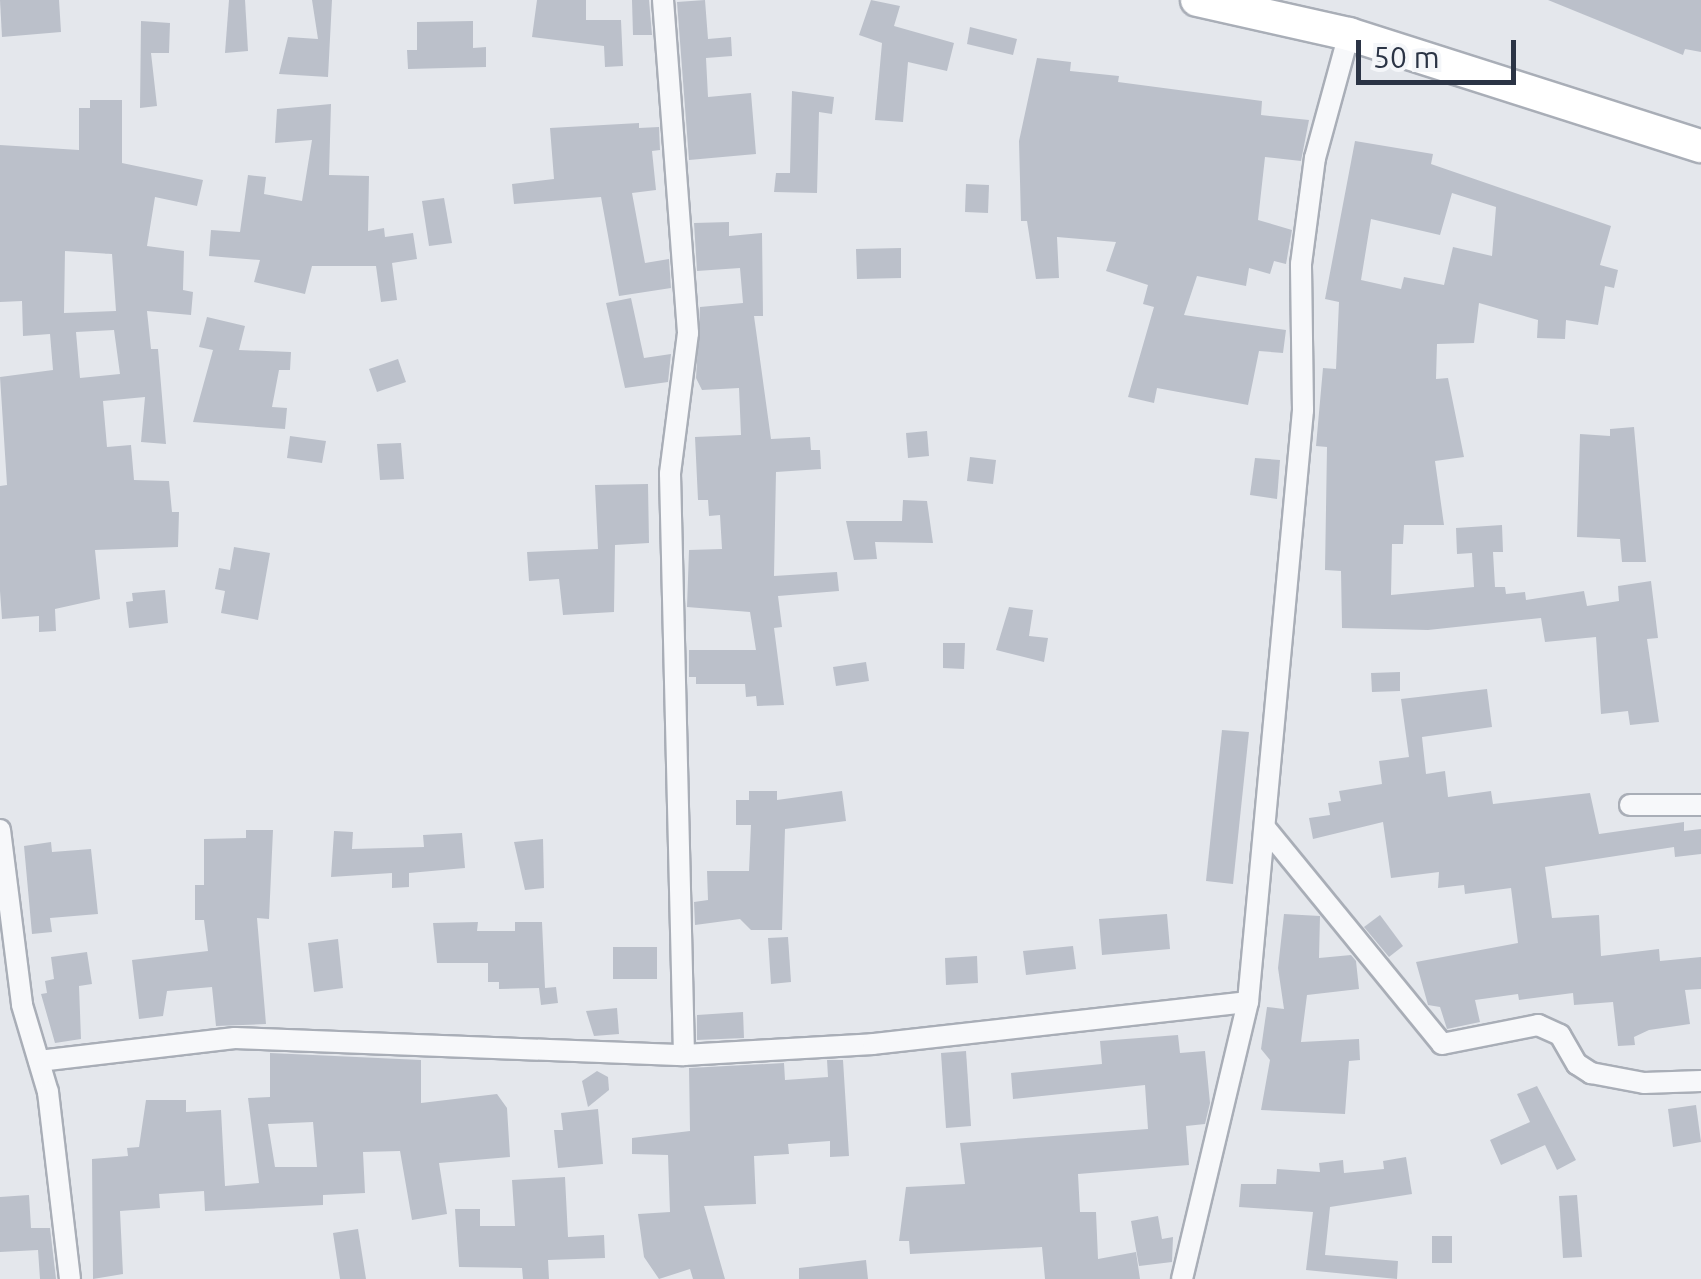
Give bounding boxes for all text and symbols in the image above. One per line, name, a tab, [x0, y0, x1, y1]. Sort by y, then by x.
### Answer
scale bar	[1361, 20, 1521, 82]
text: 50 m	[1373, 40, 1440, 74]

